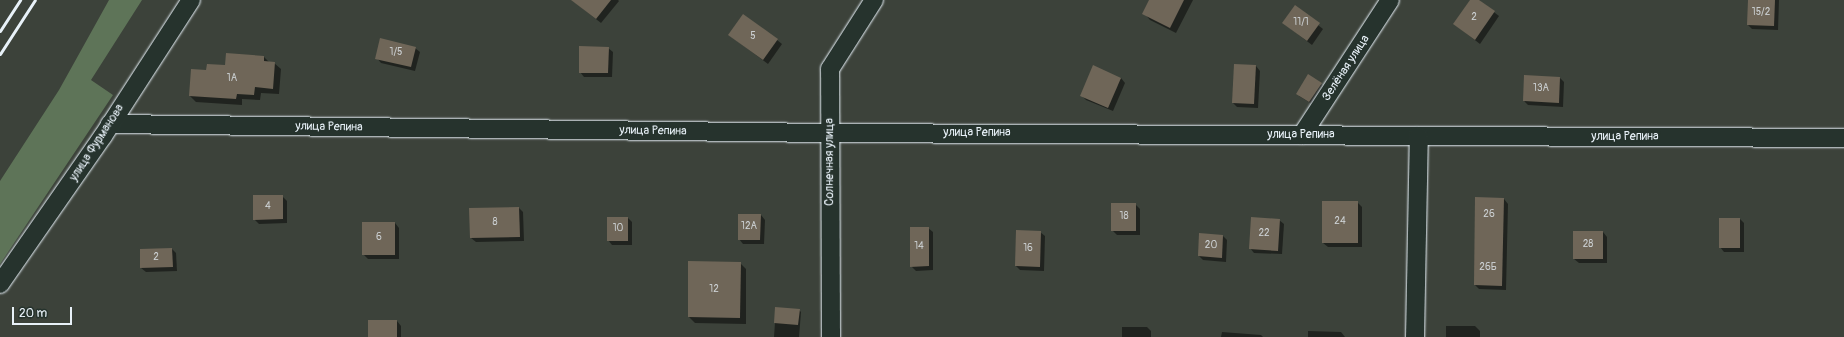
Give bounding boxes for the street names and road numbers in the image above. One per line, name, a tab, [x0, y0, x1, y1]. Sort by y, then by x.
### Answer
street label: Зелёная улица	[1319, 32, 1373, 104]
street label: улица Фурманова	[67, 102, 127, 184]
street label: Солнечная улица	[823, 118, 837, 206]
street label: улица Репина	[295, 119, 363, 135]
street label: улица Репина	[619, 123, 687, 139]
street label: улица Репина	[943, 126, 1011, 140]
street label: улица Репина	[1267, 128, 1335, 142]
street label: улица Репина	[1591, 130, 1659, 144]

